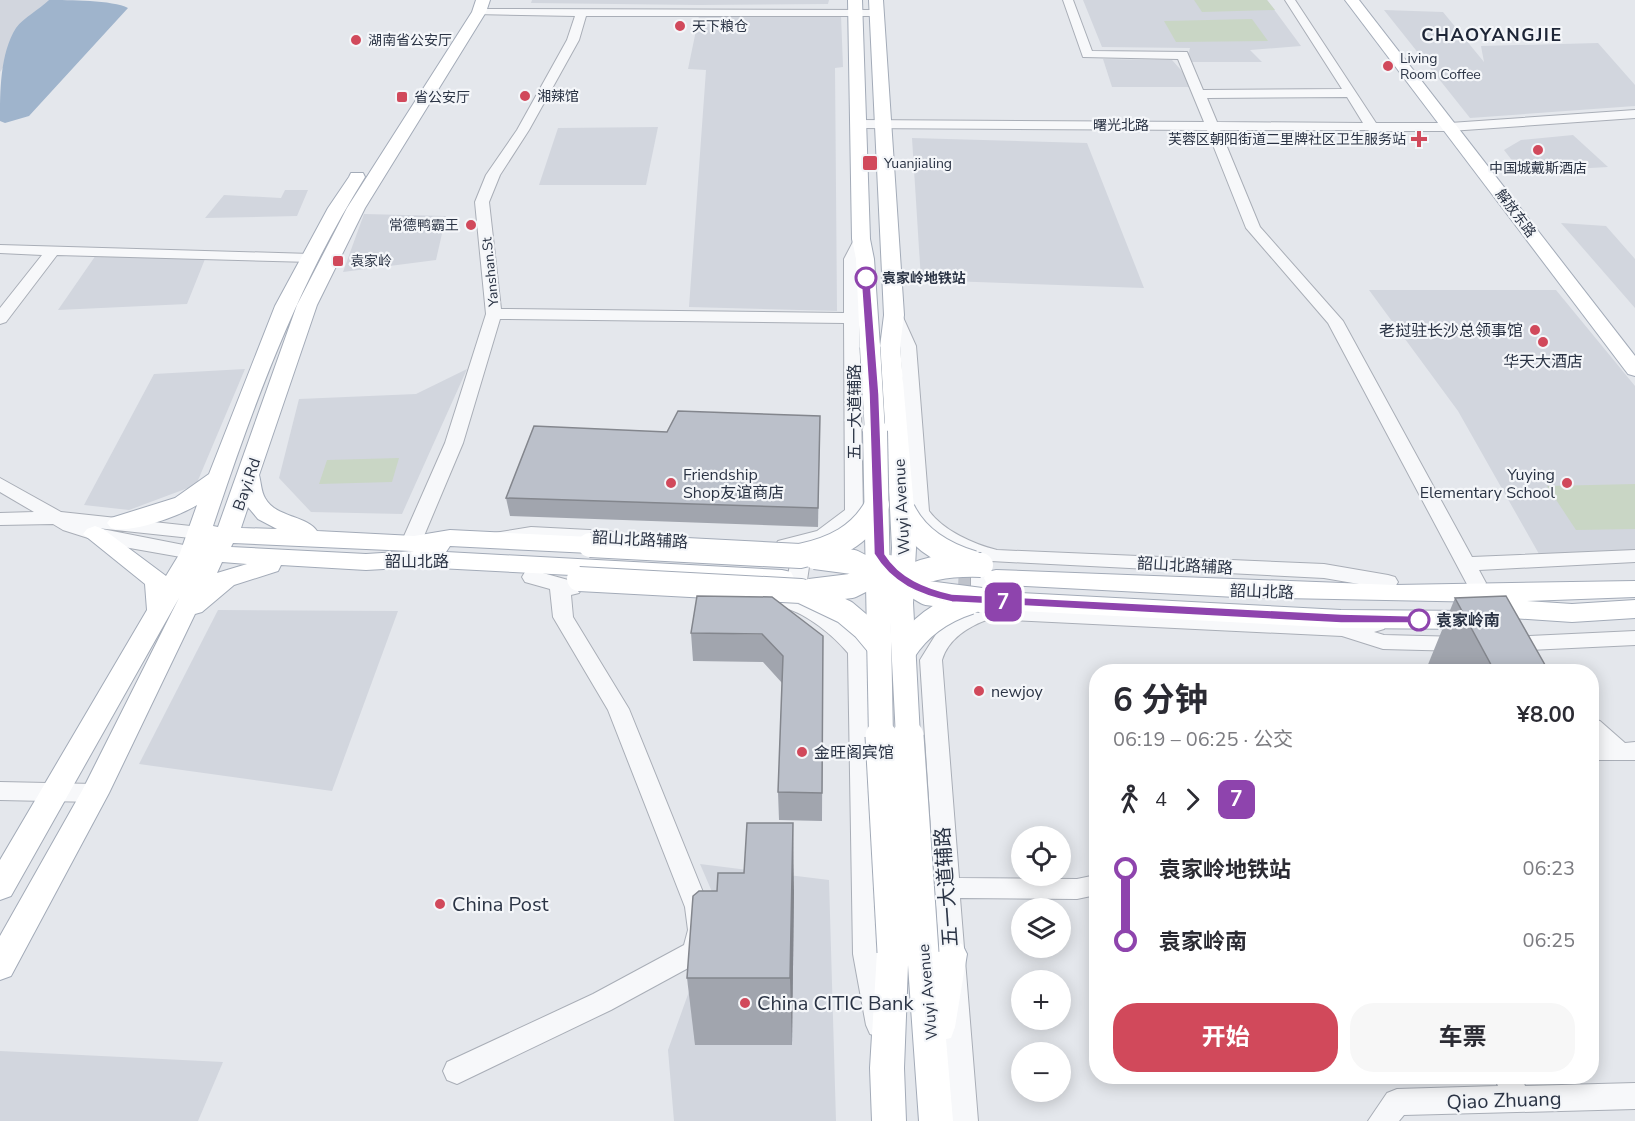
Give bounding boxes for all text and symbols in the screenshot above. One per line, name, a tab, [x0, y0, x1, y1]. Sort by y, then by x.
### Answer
place label: 天下粮仓	[692, 17, 748, 36]
marker: 天下粮仓	[673, 19, 687, 33]
district label: CHAOYANGJIE	[1421, 23, 1563, 47]
place label: 湖南省公安厅	[368, 31, 452, 50]
marker: 湖南省公安厅	[349, 33, 363, 47]
place label: Living Room Coffee	[1400, 49, 1481, 84]
marker: Living Room Coffee	[1381, 59, 1395, 73]
place label: 湘辣馆	[537, 87, 579, 106]
place label: 省公安厅	[414, 88, 470, 107]
marker: 湘辣馆	[518, 89, 532, 103]
marker: 省公安厅	[395, 90, 409, 104]
street label: 曙光北路	[1093, 116, 1149, 135]
place label: 芙蓉区朝阳街道二里牌社区卫生服务站	[1168, 130, 1406, 149]
marker: 芙蓉区朝阳街道二里牌社区卫生服务站	[1410, 130, 1428, 148]
marker: 中国城戴斯酒店	[1531, 143, 1545, 157]
marker: Yuanjialing	[861, 154, 879, 172]
place label: Yuanjialing	[883, 154, 952, 173]
place label: 中国城戴斯酒店	[1489, 159, 1587, 178]
street label: 解放东路	[1491, 185, 1540, 241]
place label: 常德鸭霸王	[389, 216, 459, 235]
marker: 常德鸭霸王	[464, 218, 478, 232]
street label: Yanshan.St	[477, 236, 504, 309]
place label: 袁家岭	[350, 252, 392, 271]
marker: 袁家岭	[331, 254, 345, 268]
marker: 袁家岭地铁站	[855, 267, 877, 289]
place label: 袁家岭地铁站	[882, 269, 966, 288]
place label: 老挝驻长沙总领事馆	[1379, 320, 1523, 342]
marker: 老挝驻长沙总领事馆	[1528, 323, 1542, 337]
marker: 华天大酒店	[1536, 335, 1550, 349]
place label: 华天大酒店	[1503, 351, 1583, 373]
street label: 五一大道辅路	[844, 364, 866, 460]
street label: Bayi.Rd	[228, 455, 266, 514]
street label: Wuyi Avenue	[888, 458, 916, 556]
place label: Friendship Shop友谊商店	[683, 464, 784, 504]
place label: Yuying Elementary School	[1420, 464, 1555, 504]
marker: Friendship Shop友谊商店	[664, 476, 678, 490]
marker: Yuying Elementary School	[1560, 476, 1574, 490]
street label: 韶山北路辅路	[591, 527, 688, 553]
street label: 韶山北路	[385, 551, 449, 573]
street label: 韶山北路辅路	[1136, 553, 1233, 579]
street label: 韶山北路	[1230, 580, 1294, 604]
line badge: 7	[984, 582, 1022, 622]
text: 7	[997, 588, 1009, 616]
marker: 袁家岭南	[1408, 609, 1430, 631]
place label: 袁家岭南	[1436, 610, 1500, 632]
text: 6 分钟	[1113, 678, 1208, 723]
place label: newjoy	[991, 681, 1044, 703]
marker: newjoy	[972, 684, 986, 698]
text: ¥8.00	[1517, 700, 1575, 730]
text: 06:19 – 06:25 · 公交	[1113, 726, 1293, 753]
place label: 金旺阁宾馆	[814, 742, 894, 764]
marker: 金旺阁宾馆	[795, 745, 809, 759]
icon: walk	[1113, 783, 1146, 816]
icon: forward	[1176, 783, 1209, 816]
text: 7	[1230, 785, 1243, 813]
text: 4	[1155, 786, 1167, 813]
street label: 五一大道辅路	[929, 826, 964, 948]
map controls	[1011, 826, 1071, 1102]
button: locate	[1011, 826, 1071, 886]
text: 袁家岭地铁站	[1159, 855, 1291, 885]
text: 06:23	[1522, 855, 1575, 882]
place label: China Post	[452, 891, 549, 918]
marker: China Post	[433, 897, 447, 911]
button: layers	[1011, 898, 1071, 958]
text: 袁家岭南	[1159, 927, 1247, 957]
text: 06:25	[1522, 927, 1575, 954]
street label: Wuyi Avenue	[913, 943, 943, 1041]
button: +	[1011, 970, 1071, 1030]
place label: China CITIC Bank	[757, 990, 914, 1017]
marker: China CITIC Bank	[738, 996, 752, 1010]
button: 开始	[1113, 1003, 1338, 1072]
button: 车票	[1350, 1003, 1575, 1072]
button: −	[1011, 1042, 1071, 1102]
street label: Qiao Zhuang	[1446, 1085, 1562, 1116]

